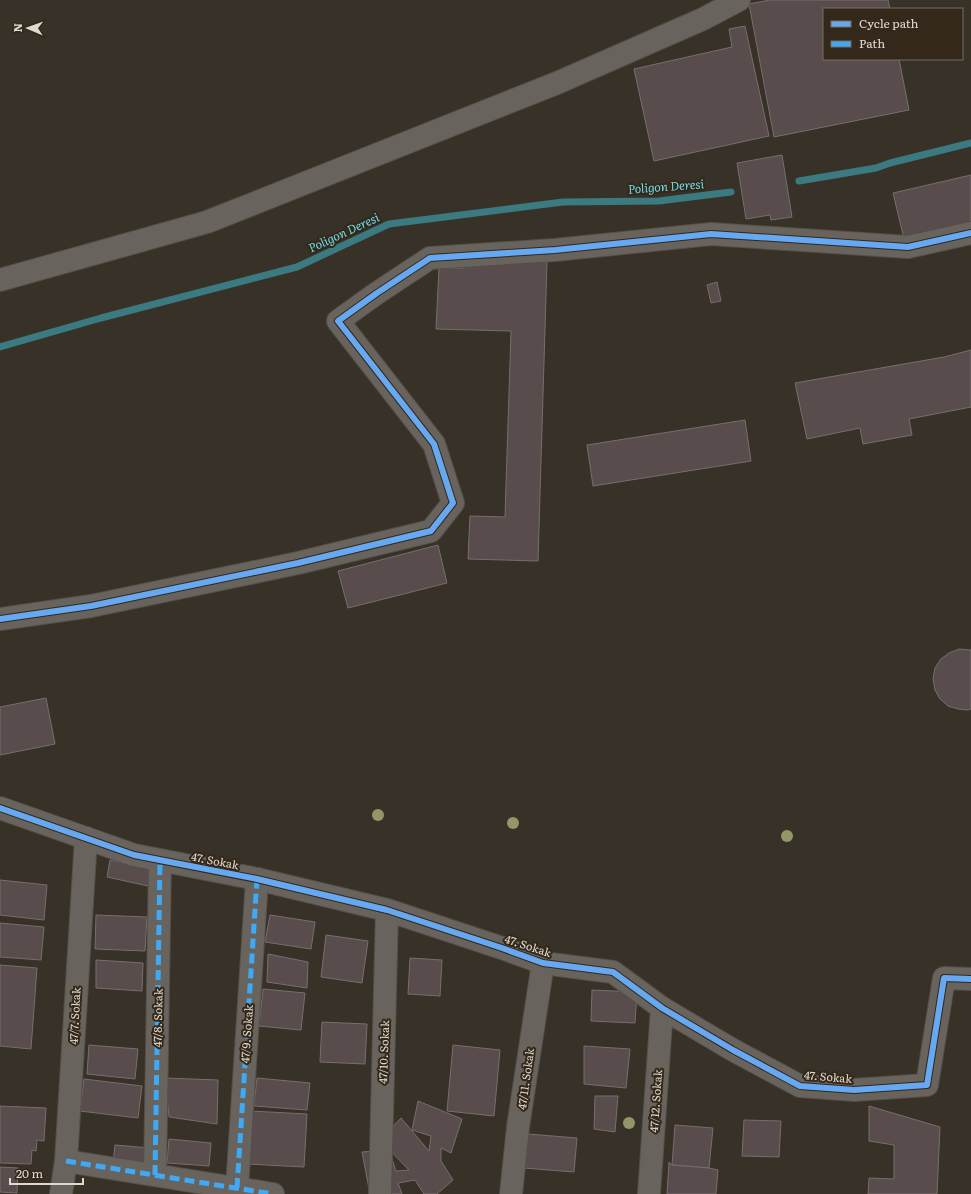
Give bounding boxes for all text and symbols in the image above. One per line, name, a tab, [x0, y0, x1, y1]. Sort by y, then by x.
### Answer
north arrow	[8, 8, 48, 48]
legend	[823, 8, 963, 60]
text: Cycle path	[859, 14, 919, 32]
text: N	[9, 23, 25, 33]
text: Path	[859, 34, 885, 52]
water label: Poligon Deresi	[627, 174, 705, 198]
water label: Poligon Deresi	[305, 208, 382, 256]
street label: 47. Sokak	[190, 848, 241, 873]
street label: 47. Sokak	[503, 930, 554, 960]
street label: 47/7. Sokak	[65, 987, 84, 1045]
street label: 47/8. Sokak	[148, 988, 166, 1048]
street label: 47/9. Sokak	[236, 1004, 256, 1064]
street label: 47/10. Sokak	[374, 1020, 392, 1084]
street label: 47/11. Sokak	[513, 1047, 537, 1111]
street label: 47. Sokak	[803, 1066, 853, 1086]
street label: 47/12. Sokak	[645, 1069, 665, 1133]
scale bar	[10, 1160, 83, 1186]
text: 20 m	[16, 1164, 43, 1182]

